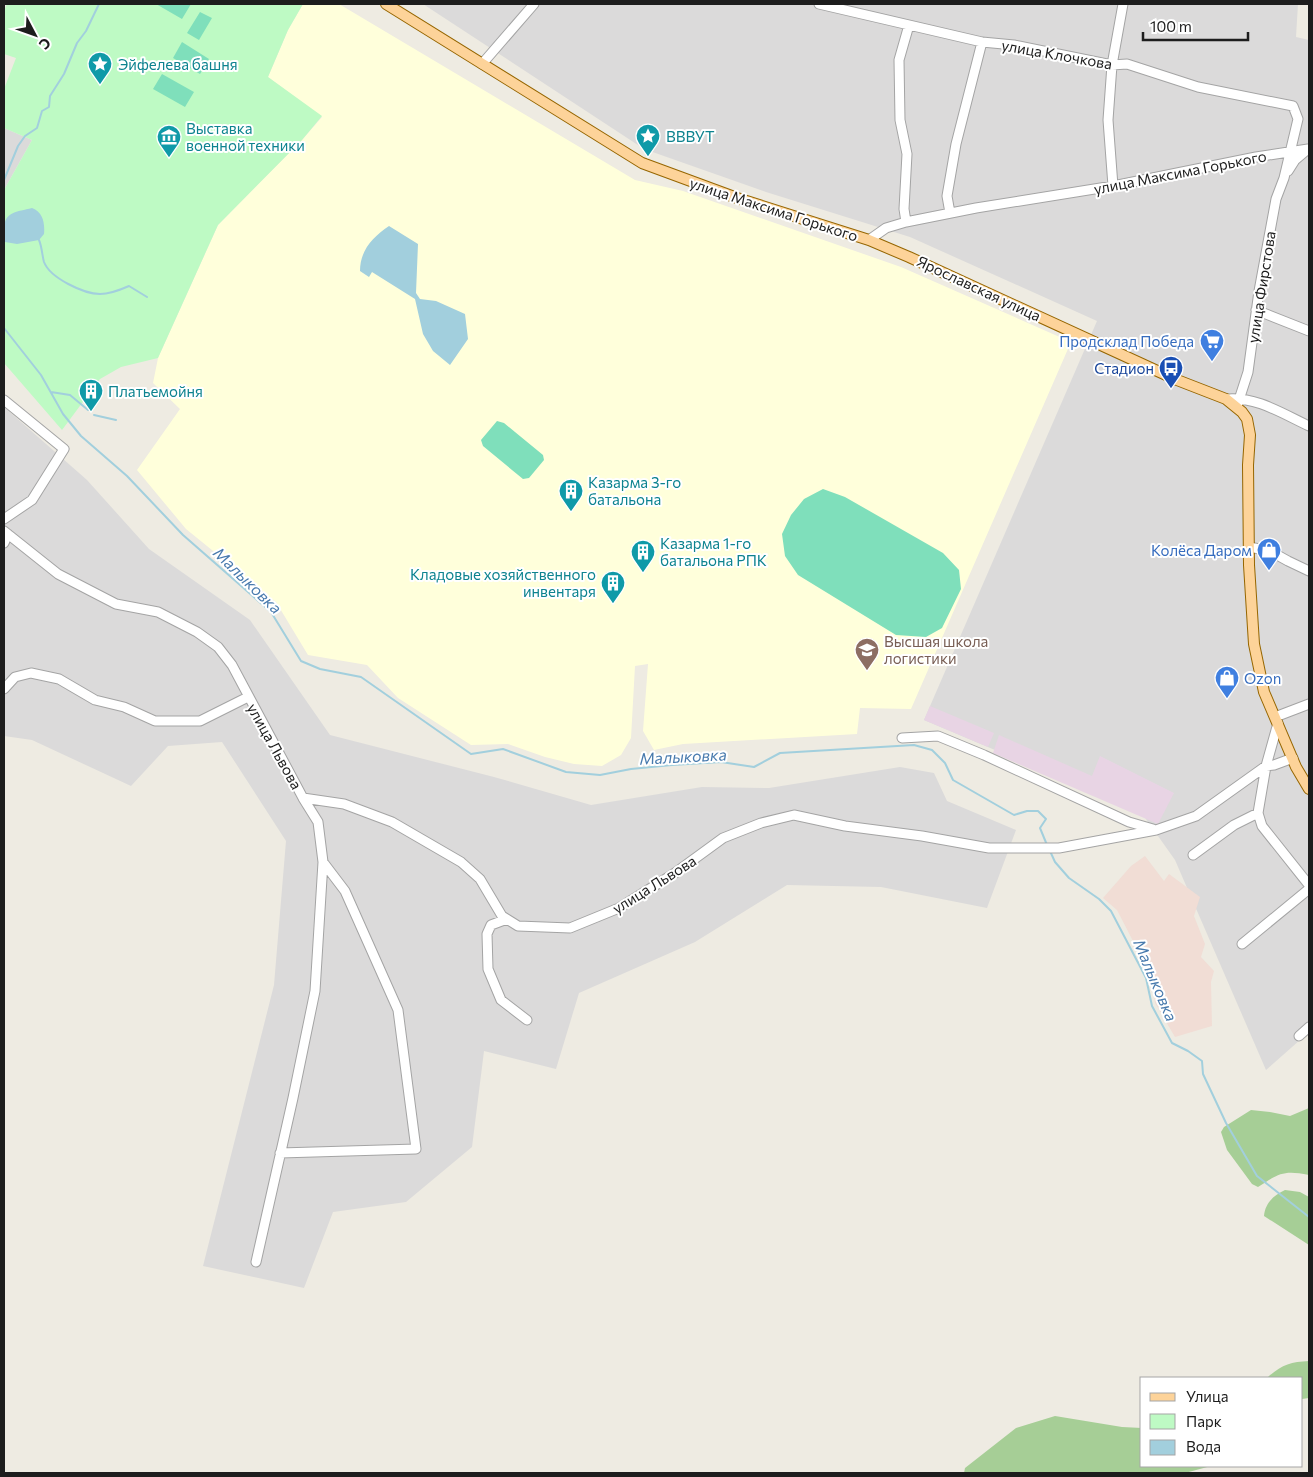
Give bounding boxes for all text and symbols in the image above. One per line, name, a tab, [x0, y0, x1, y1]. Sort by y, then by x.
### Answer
north arrow	[10, 10, 60, 60]
scale bar	[1143, 10, 1248, 42]
text: 100 m	[1150, 17, 1192, 35]
text: С	[36, 35, 55, 53]
street label: улица Клочкова	[1000, 35, 1114, 73]
place icon: Эйфелева башня	[87, 51, 113, 85]
place label: Эйфелева башня	[118, 55, 238, 73]
place label: Выставка военной техники	[186, 119, 305, 154]
place icon: ВВВУТ	[635, 123, 661, 157]
museum icon: Выставка военной техники	[156, 124, 182, 158]
place label: ВВВУТ	[666, 127, 715, 145]
street label: улица Максима Горького	[1092, 146, 1268, 198]
street label: улица Максима Горького	[688, 173, 860, 245]
street label: улица Фирстова	[1243, 230, 1279, 344]
street label: Ярославская улица	[914, 251, 1044, 325]
supermarket icon: Продсклад Победа	[1199, 328, 1225, 362]
place label: Продсклад Победа	[1059, 332, 1194, 350]
bus stop icon: Стадион	[1158, 355, 1184, 389]
place label: Стадион	[1094, 359, 1154, 377]
building icon: Платьемойня	[78, 378, 104, 412]
place label: Платьемойня	[108, 382, 203, 400]
place label: Казарма 3-го батальона	[588, 473, 681, 508]
building icon: Казарма 3-го батальона	[558, 478, 584, 512]
place label: Казарма 1-го батальона РПК	[660, 534, 767, 569]
shop icon: Колёса Даром	[1256, 537, 1282, 571]
building icon: Казарма 1-го батальона РПК	[630, 539, 656, 573]
place label: Колёса Даром	[1151, 541, 1252, 559]
water label: Малыковка	[210, 543, 286, 617]
place label: Кладовые хозяйственного инвентаря	[410, 565, 596, 600]
building icon: Кладовые хозяйственного инвентаря	[600, 570, 626, 604]
place label: Высшая школа логистики	[884, 632, 988, 667]
school or university icon: Высшая школа логистики	[854, 637, 880, 671]
shop icon: Ozon	[1214, 665, 1240, 699]
place label: Ozon	[1244, 669, 1281, 687]
street label: улица Львова	[244, 700, 306, 792]
water label: Малыковка	[639, 744, 727, 768]
street label: улица Львова	[609, 851, 699, 917]
water label: Малыковка	[1130, 936, 1182, 1024]
legend	[1140, 1377, 1303, 1467]
text: Улица	[1186, 1387, 1228, 1405]
text: Парк	[1186, 1412, 1222, 1430]
text: Вода	[1186, 1437, 1221, 1455]

